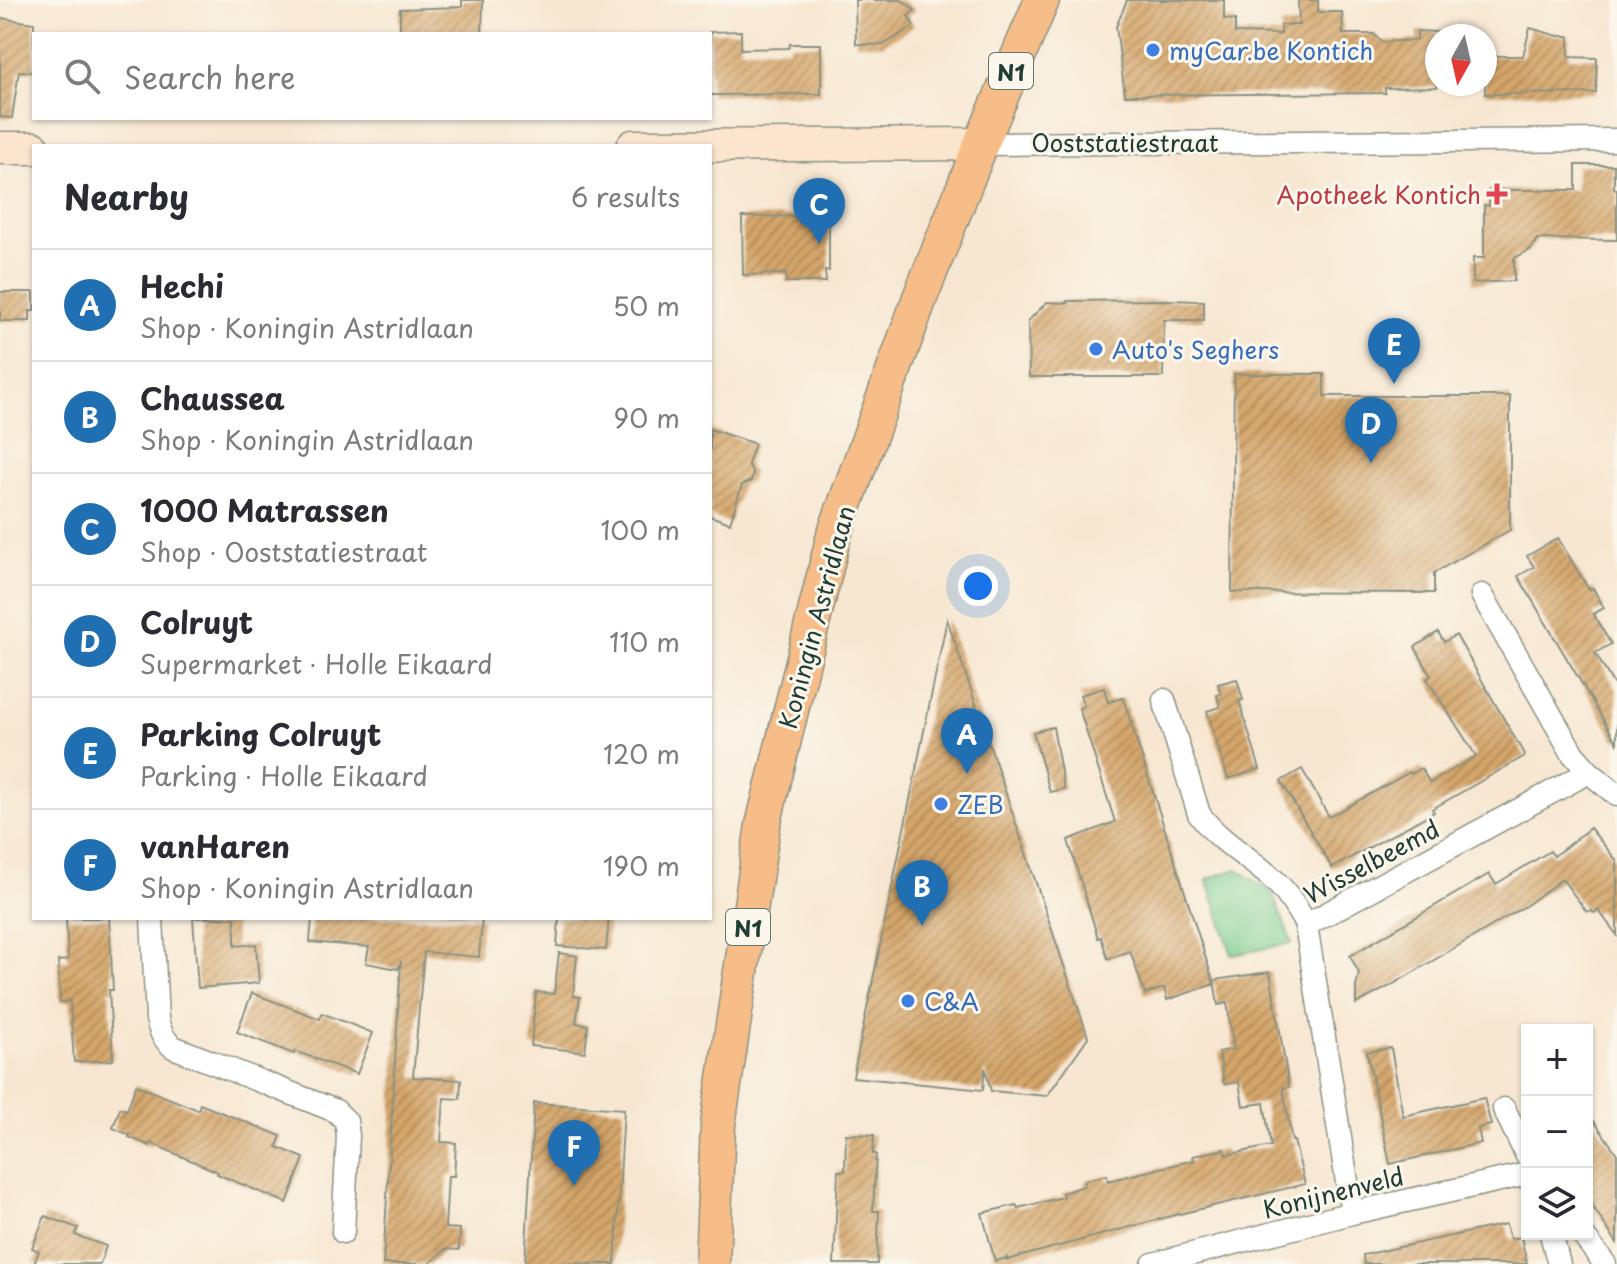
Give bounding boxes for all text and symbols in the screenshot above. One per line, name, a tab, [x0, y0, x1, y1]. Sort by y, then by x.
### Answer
north arrow	[1425, 24, 1497, 96]
search box	[32, 32, 712, 120]
place label: myCar.be Kontich	[1169, 32, 1373, 68]
marker: myCar.be Kontich	[1144, 41, 1162, 59]
road number: N1	[989, 53, 1033, 89]
icon: search	[60, 54, 104, 98]
text: Search here	[124, 54, 296, 99]
street label: Ooststatiestraat	[1031, 124, 1219, 160]
text: Nearby	[64, 170, 189, 222]
place label: Apotheek Kontich	[1276, 176, 1481, 212]
text: 6 results	[571, 177, 680, 216]
pin: C	[793, 178, 845, 244]
marker: Apotheek Kontich	[1488, 185, 1506, 203]
text: Hechi	[140, 263, 224, 308]
text: A	[80, 286, 100, 325]
text: 50 m	[613, 286, 680, 325]
text: Shop · Koningin Astridlaan	[140, 308, 474, 347]
pin: E	[1368, 318, 1420, 384]
place label: Auto's Seghers	[1112, 331, 1279, 367]
marker: Auto's Seghers	[1087, 340, 1105, 358]
text: Chaussea	[140, 375, 285, 420]
pin: D	[1345, 397, 1397, 463]
text: B	[81, 398, 99, 437]
text: 90 m	[613, 398, 680, 437]
text: Shop · Koningin Astridlaan	[140, 420, 474, 459]
text: 1000 Matrassen	[140, 487, 389, 532]
street label: Koningin Astridlaan	[769, 501, 863, 733]
text: C	[80, 510, 100, 549]
text: 100 m	[600, 510, 680, 549]
text: Shop · Ooststatiestraat	[140, 532, 427, 571]
your location	[958, 566, 998, 606]
text: Colruyt	[140, 599, 253, 644]
text: D	[80, 622, 100, 661]
text: 110 m	[609, 622, 680, 661]
text: Supermarket · Holle Eikaard	[140, 644, 493, 683]
pin: A	[941, 708, 993, 774]
text: Parking Colruyt	[140, 711, 381, 756]
text: E	[82, 734, 98, 773]
text: 120 m	[603, 734, 680, 773]
text: Parking · Holle Eikaard	[140, 756, 428, 795]
place label: ZEB	[957, 786, 1004, 822]
marker: ZEB	[932, 795, 950, 813]
street label: Wisselbeemd	[1297, 810, 1445, 912]
text: vanHaren	[140, 823, 290, 868]
text: F	[82, 846, 98, 885]
text: 190 m	[603, 846, 680, 885]
pin: B	[896, 860, 948, 926]
text: Shop · Koningin Astridlaan	[140, 868, 474, 907]
road number: N1	[726, 909, 770, 945]
place label: C&A	[924, 983, 979, 1019]
marker: C&A	[899, 992, 917, 1010]
map controls	[1521, 1024, 1593, 1240]
button: +	[1521, 1024, 1593, 1096]
button: −	[1521, 1096, 1593, 1168]
pin: F	[548, 1120, 600, 1186]
street label: Konijnenveld	[1259, 1157, 1407, 1227]
button: layers	[1521, 1168, 1593, 1240]

